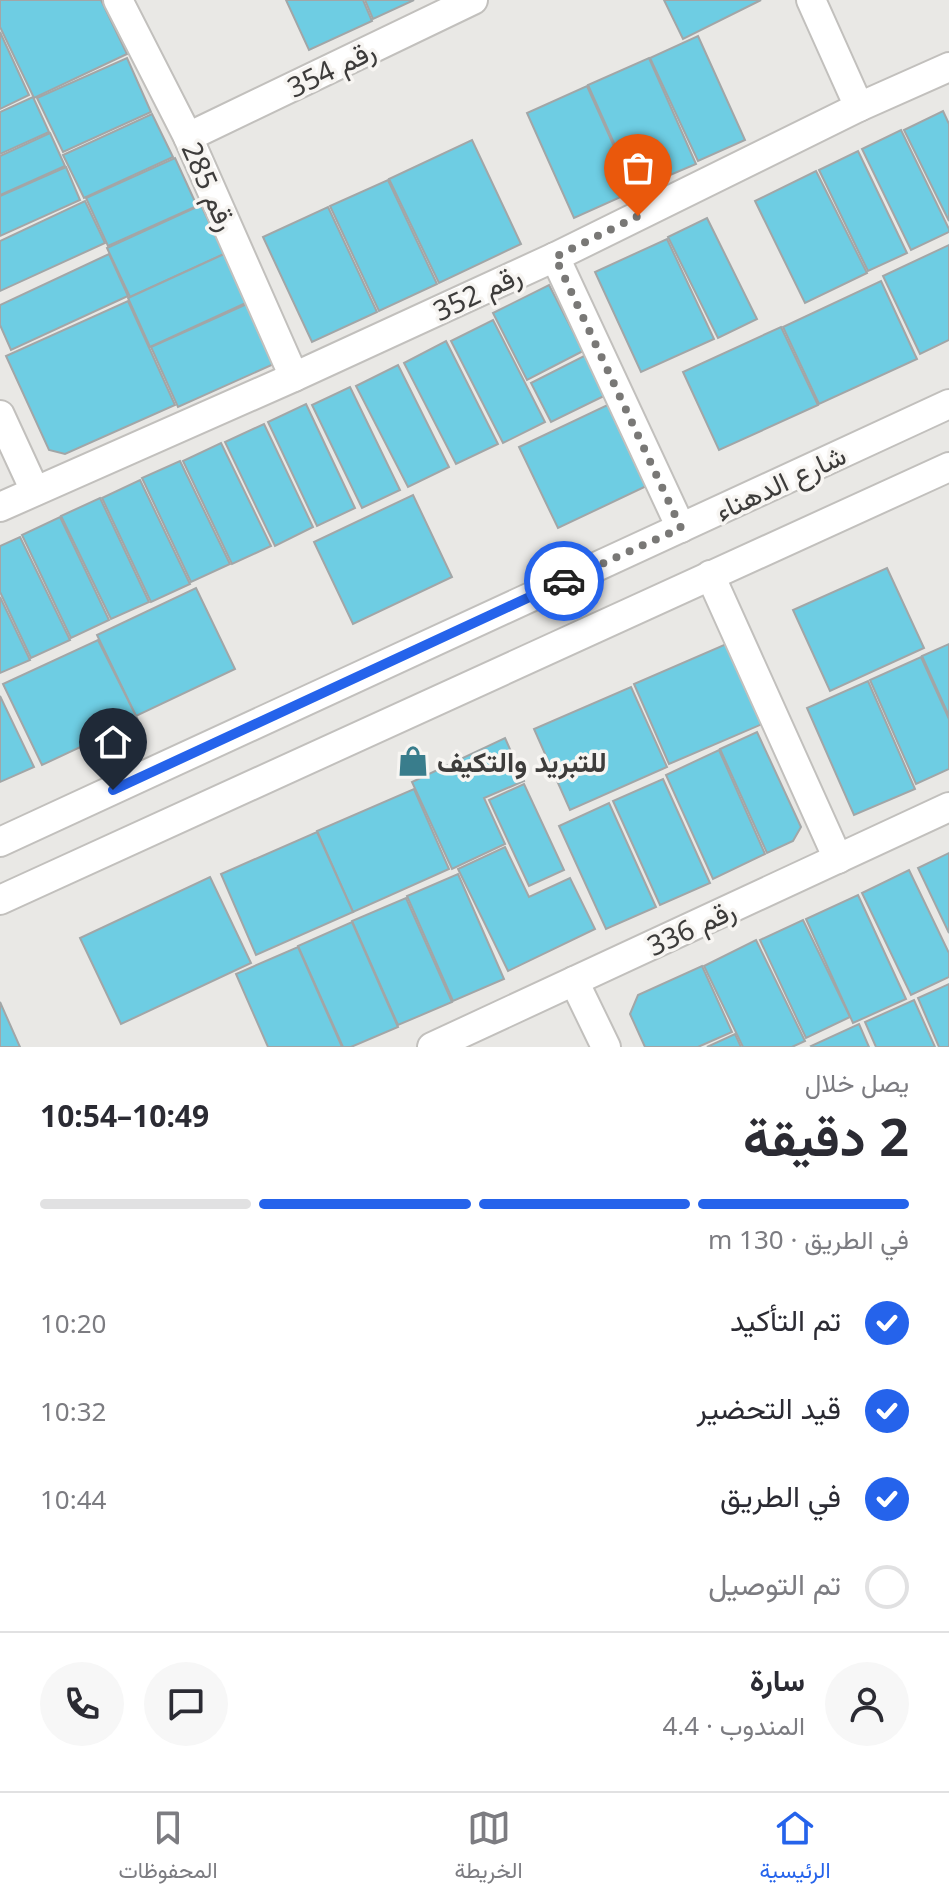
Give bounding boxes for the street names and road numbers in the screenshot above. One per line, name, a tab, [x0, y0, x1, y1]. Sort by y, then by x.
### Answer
street label: رقم 354	[281, 30, 382, 106]
street label: رقم 285	[173, 136, 246, 237]
street label: رقم 352	[427, 255, 528, 330]
street label: شارع الدهناء	[708, 435, 852, 530]
street label: رقم 336	[641, 890, 742, 965]

